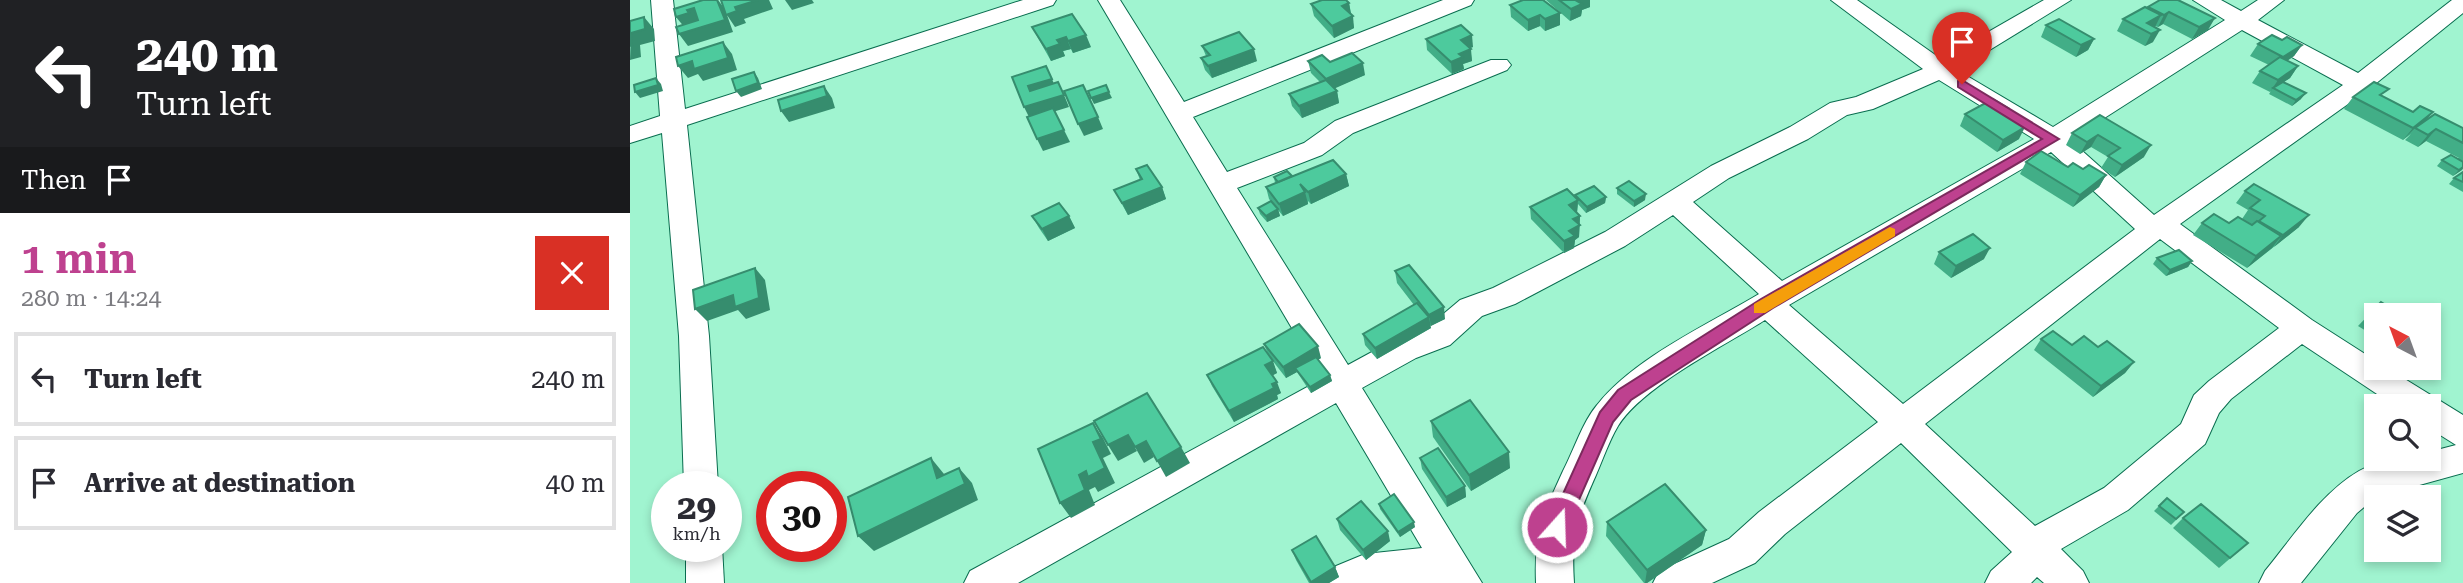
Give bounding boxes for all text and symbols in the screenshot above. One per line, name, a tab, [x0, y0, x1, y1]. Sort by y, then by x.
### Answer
pin	[1932, 12.0, 1992, 84]
icon: arrive	[1943, 23, 1981, 61]
text: 240 m	[136, 26, 278, 83]
icon: left	[21, 28, 112, 119]
text: Turn left	[136, 85, 271, 123]
icon: arrive	[100, 161, 138, 199]
text: Then	[21, 165, 86, 195]
text: 1 min	[21, 234, 137, 283]
button: close	[535, 236, 609, 310]
text: 280 m · 14:24	[21, 285, 161, 312]
north arrow	[2364, 303, 2441, 380]
map controls	[2364, 303, 2441, 562]
icon: left	[25, 360, 63, 398]
text: Turn left	[84, 364, 202, 394]
text: 240 m	[531, 364, 605, 394]
button: search	[2364, 394, 2441, 471]
icon: arrive	[25, 464, 63, 502]
text: Arrive at destination	[84, 468, 355, 498]
text: 40 m	[546, 468, 605, 498]
speed limit sign: 30	[756, 471, 847, 562]
button: layers	[2364, 485, 2441, 562]
text: 29	[677, 487, 716, 528]
position arrow	[1520, 490, 1594, 564]
text: km/h	[672, 523, 721, 544]

